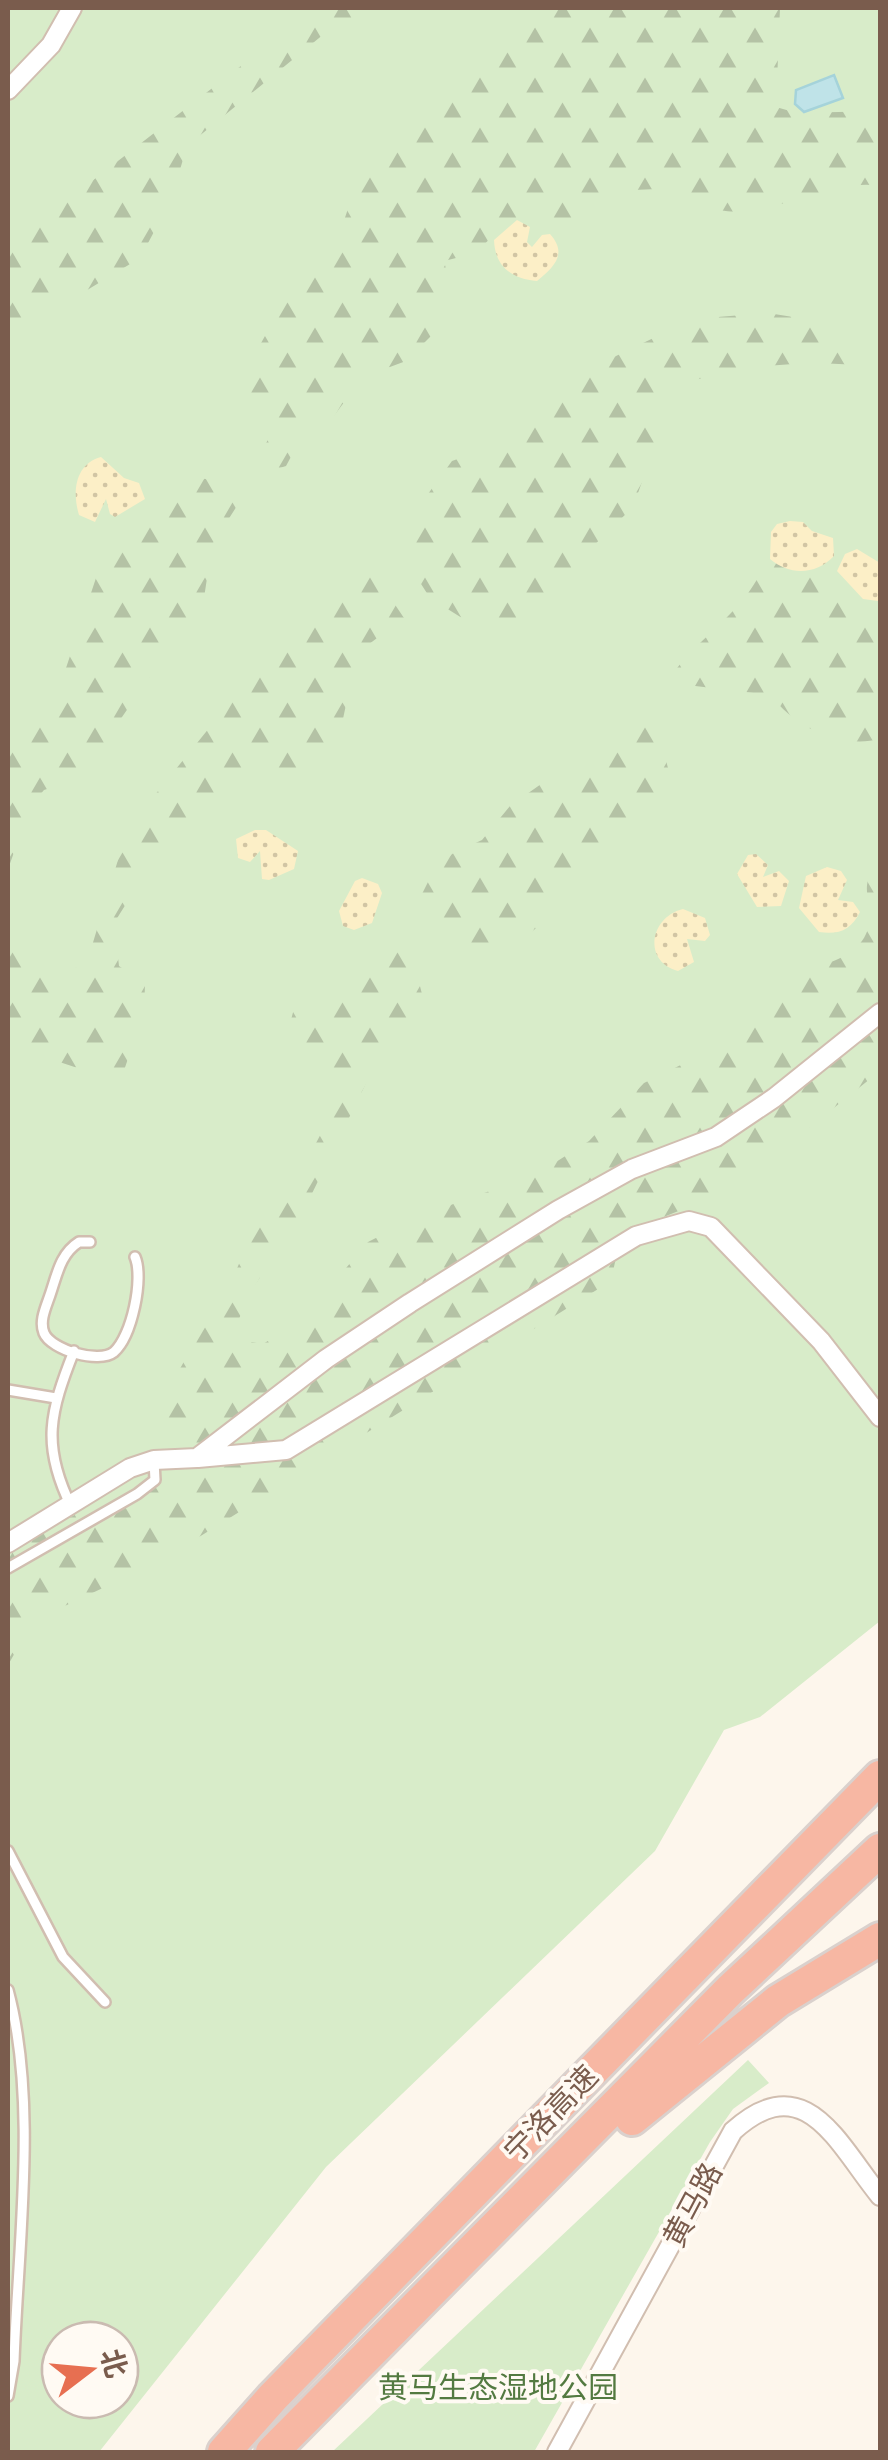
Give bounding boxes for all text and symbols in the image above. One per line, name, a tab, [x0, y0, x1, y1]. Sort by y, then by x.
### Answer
street label: 宁洛高速	[495, 2057, 608, 2172]
street label: 黄马路	[654, 2156, 733, 2255]
north arrow	[40, 2320, 140, 2420]
text: 北	[91, 2345, 135, 2382]
park label: 黄马生态湿地公园	[378, 2368, 618, 2409]

